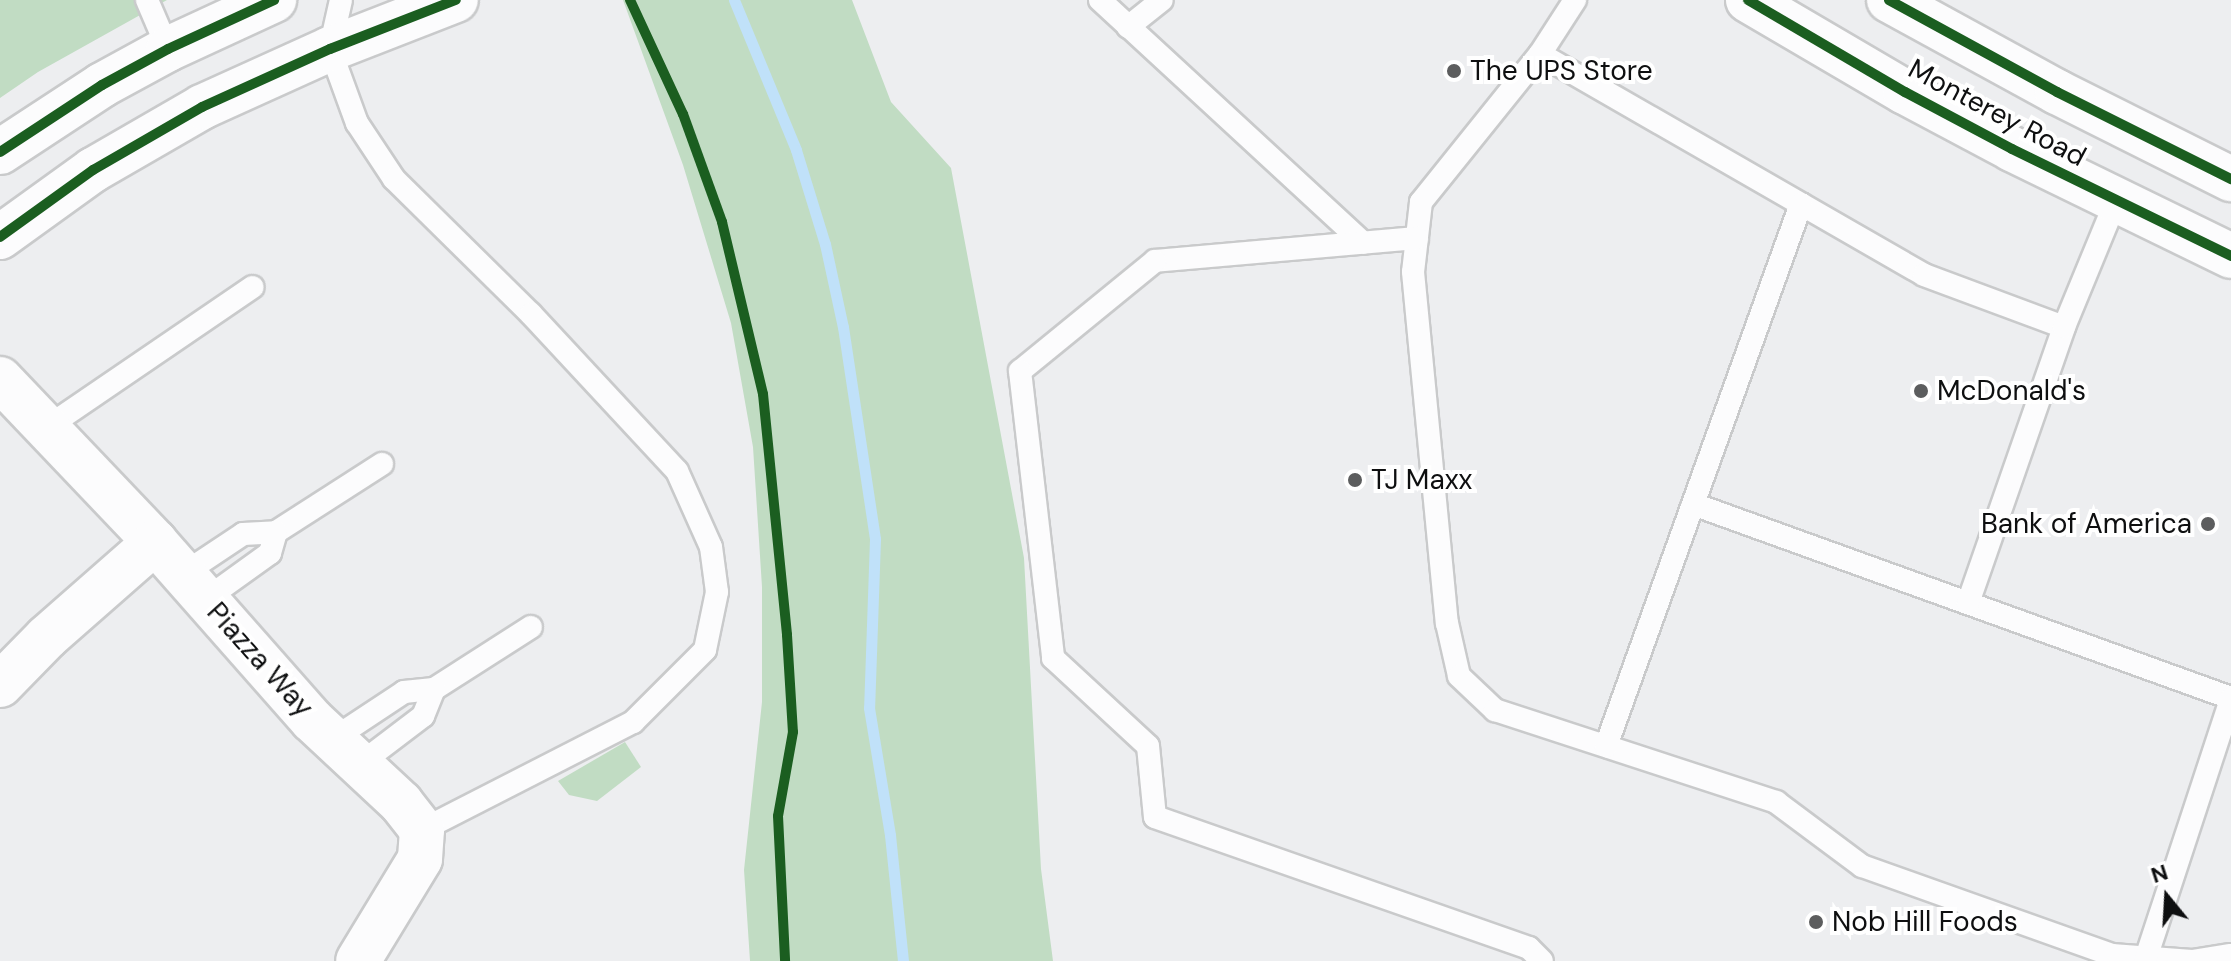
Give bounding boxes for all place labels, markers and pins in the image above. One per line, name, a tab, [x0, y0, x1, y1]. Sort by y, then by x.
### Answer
place label: The UPS Store	[1470, 54, 1653, 88]
marker: The UPS Store	[1445, 62, 1463, 80]
place label: McDonald's	[1937, 374, 2086, 408]
marker: McDonald's	[1912, 382, 1930, 400]
place label: TJ Maxx	[1371, 463, 1472, 497]
marker: TJ Maxx	[1346, 471, 1364, 489]
place label: Bank of America	[1981, 507, 2192, 541]
marker: Bank of America	[2199, 515, 2217, 533]
place label: Nob Hill Foods	[1832, 905, 2018, 939]
marker: Nob Hill Foods	[1807, 913, 1825, 931]

